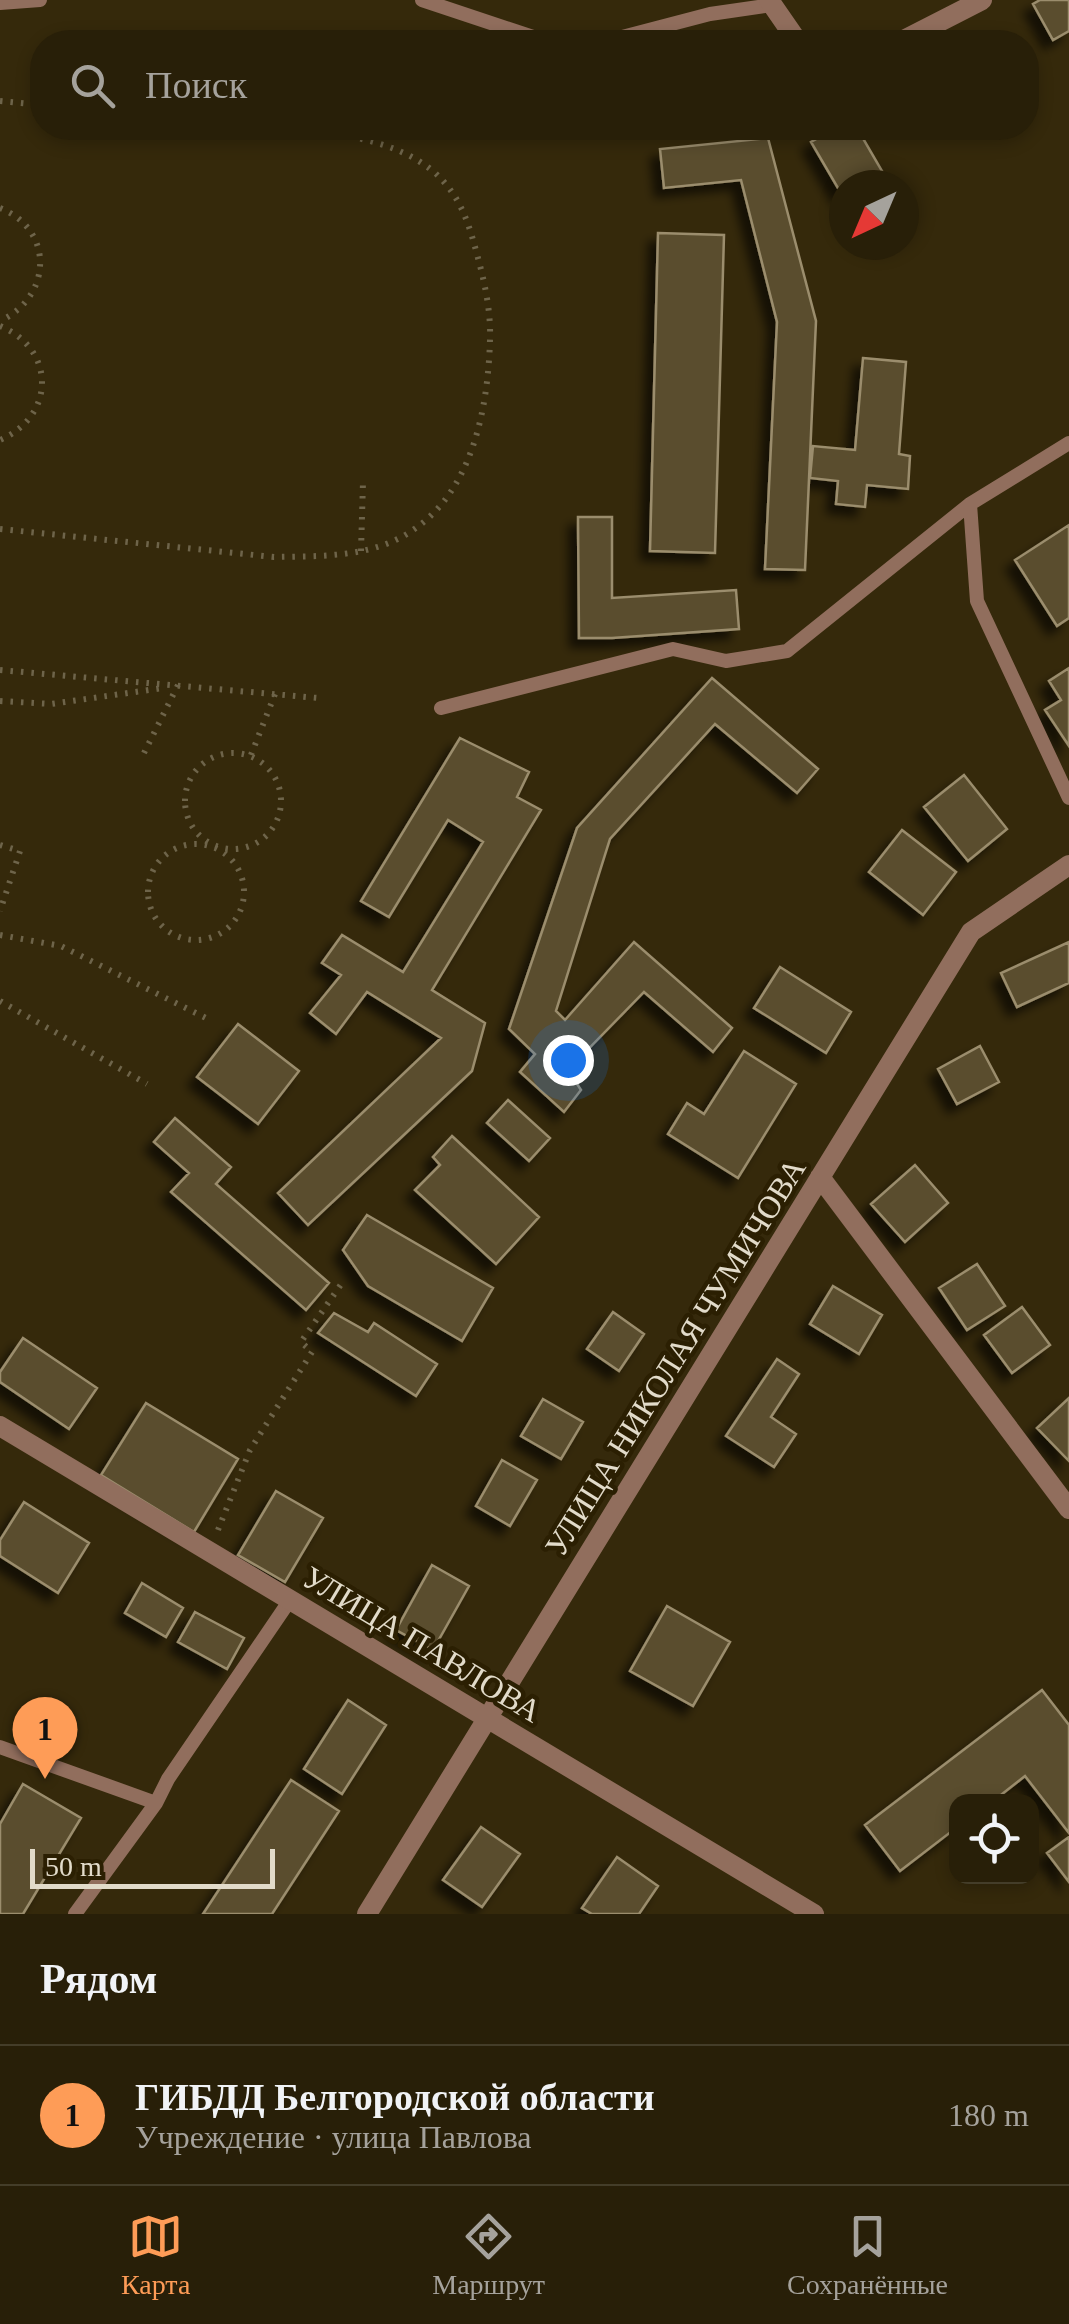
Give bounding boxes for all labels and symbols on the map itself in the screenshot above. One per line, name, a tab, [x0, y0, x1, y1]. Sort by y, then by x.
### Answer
north arrow	[829, 170, 919, 260]
your location	[543, 1035, 594, 1086]
street label: УЛИЦА НИКОЛАЯ ЧУМИЧОВА	[537, 1152, 813, 1562]
street label: УЛИЦА ПАВЛОВА	[296, 1559, 548, 1729]
pin: 1	[12, 1696, 78, 1779]
scale bar	[30, 1844, 275, 1888]

